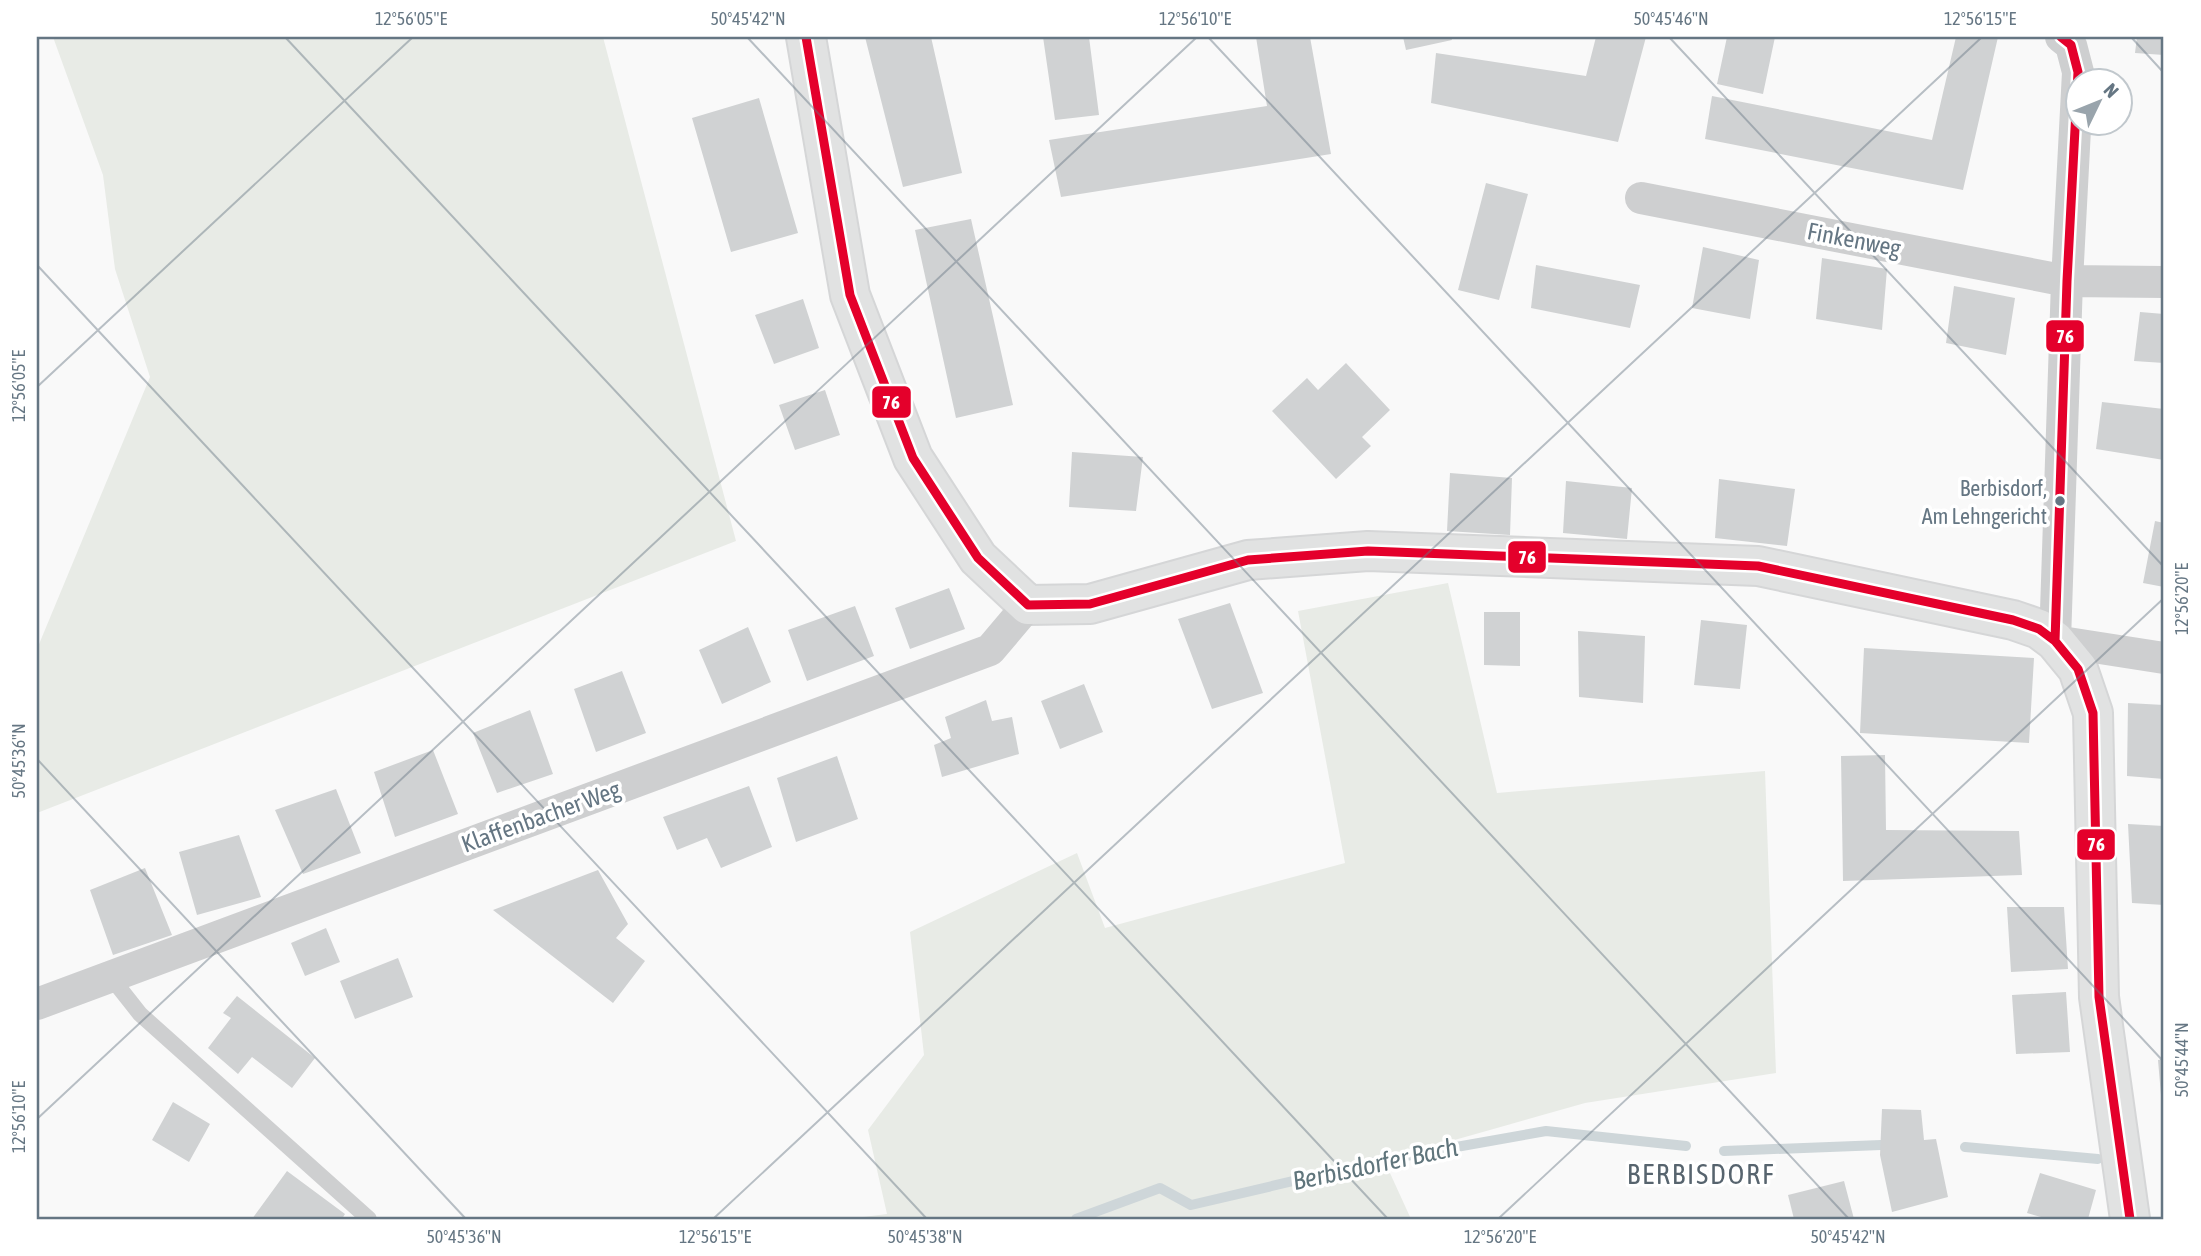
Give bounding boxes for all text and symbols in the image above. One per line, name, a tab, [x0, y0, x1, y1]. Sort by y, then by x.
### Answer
text: 12°56'05"E	[375, 8, 447, 29]
text: 50°45'42"N	[710, 8, 786, 29]
text: 12°56'10"E	[1159, 8, 1231, 29]
text: 50°45'46"N	[1633, 8, 1709, 29]
text: 12°56'15"E	[1944, 8, 2016, 29]
north arrow	[2064, 66, 2134, 136]
text: N	[2100, 79, 2123, 102]
street label: Finkenweg	[1805, 217, 1904, 262]
line badge: 76	[2045, 319, 2085, 353]
text: 76	[2056, 325, 2074, 347]
text: 12°56'05"E	[8, 350, 29, 422]
line badge: 76	[871, 385, 912, 419]
text: 76	[882, 391, 900, 413]
place label: Berbisdorf, Am Lehngericht	[1922, 475, 2047, 529]
marker: Berbisdorf, Am Lehngericht	[2053, 494, 2067, 508]
line badge: 76	[1507, 540, 1547, 574]
text: 76	[1518, 546, 1536, 568]
text: 12°56'20"E	[2171, 563, 2192, 635]
text: 50°45'36"N	[8, 723, 29, 799]
street label: Klaffenbacher Weg	[458, 775, 625, 858]
line badge: 76	[2076, 828, 2116, 861]
text: 76	[2087, 833, 2105, 855]
text: 50°45'44"N	[2171, 1022, 2192, 1098]
text: 12°56'10"E	[8, 1081, 29, 1153]
water label: Berbisdorfer Bach	[1290, 1132, 1461, 1196]
district label: BERBISDORF	[1627, 1158, 1775, 1190]
text: 50°45'36"N	[426, 1226, 502, 1247]
text: 12°56'15"E	[679, 1226, 751, 1247]
text: 50°45'38"N	[887, 1226, 963, 1247]
text: 12°56'20"E	[1464, 1226, 1536, 1247]
text: 50°45'42"N	[1810, 1226, 1886, 1247]

